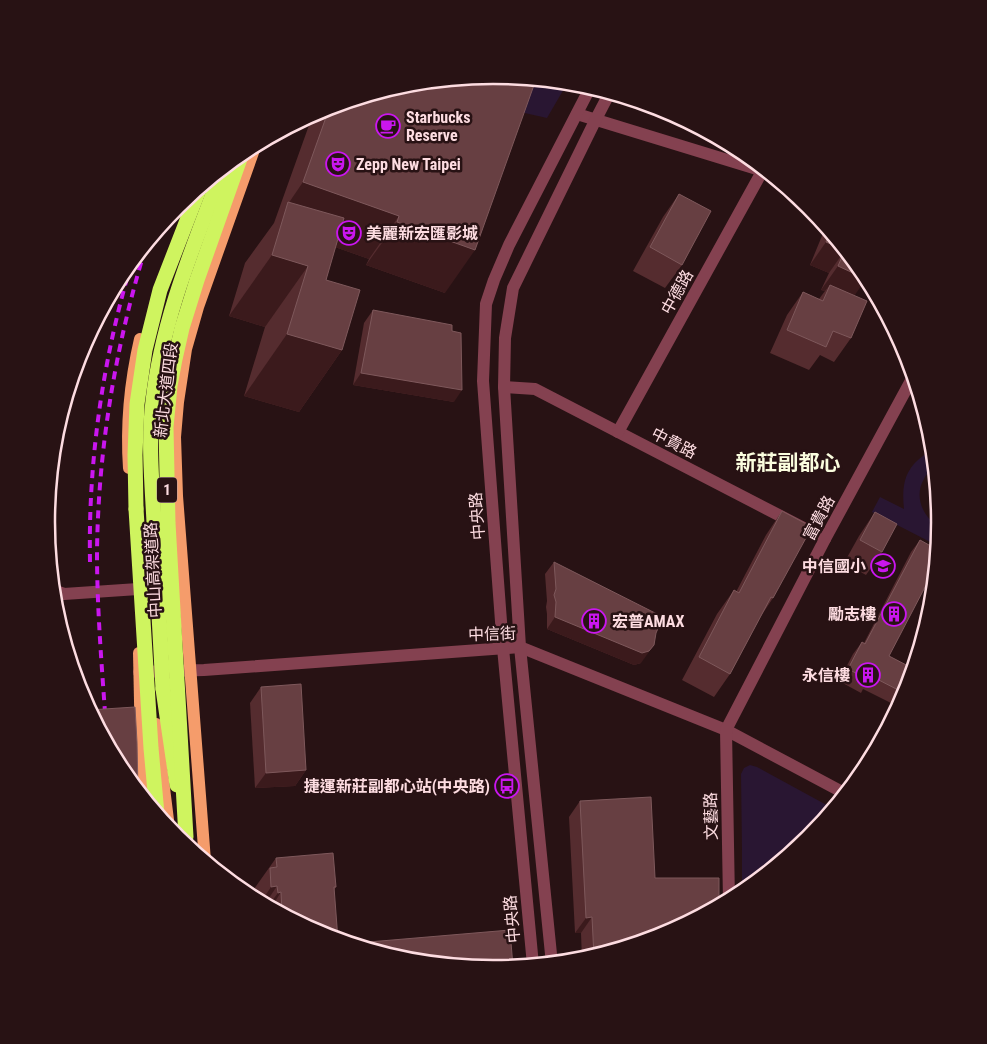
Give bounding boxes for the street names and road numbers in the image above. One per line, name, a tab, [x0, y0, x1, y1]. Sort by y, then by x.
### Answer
street label: 中德路	[657, 266, 697, 318]
street label: 新北大道四段	[151, 341, 181, 439]
street label: 中貴路	[648, 424, 700, 462]
road number: 1	[157, 478, 177, 502]
street label: 中央路	[466, 491, 488, 541]
street label: 富貴路	[799, 492, 839, 544]
street label: 中山高架道路	[141, 522, 165, 618]
street label: 中信街	[468, 624, 516, 644]
street label: 文藝路	[701, 792, 721, 840]
street label: 中央路	[500, 894, 524, 944]

